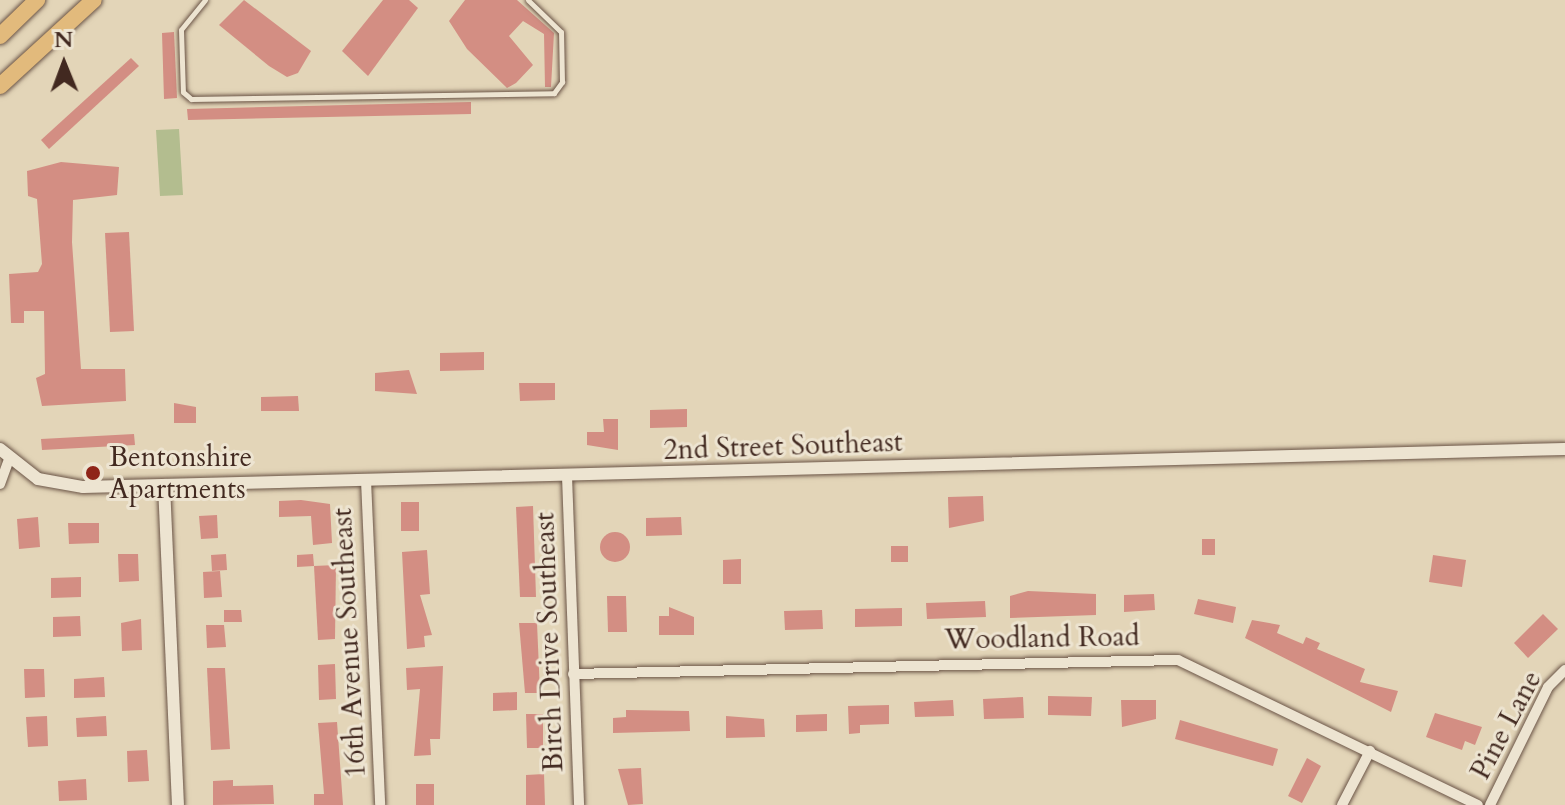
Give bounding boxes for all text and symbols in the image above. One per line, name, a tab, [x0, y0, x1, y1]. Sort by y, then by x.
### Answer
north arrow	[24, 24, 104, 104]
text: N	[54, 25, 73, 55]
street label: 2nd Street Southeast	[663, 425, 903, 467]
place label: Bentonshire Apartments	[109, 440, 252, 506]
marker: Bentonshire Apartments	[84, 464, 102, 482]
street label: 16th Avenue Southeast	[325, 507, 373, 779]
street label: Birch Drive Southeast	[528, 512, 570, 772]
street label: Woodland Road	[944, 619, 1140, 657]
street label: Pine Lane	[1463, 665, 1549, 785]

